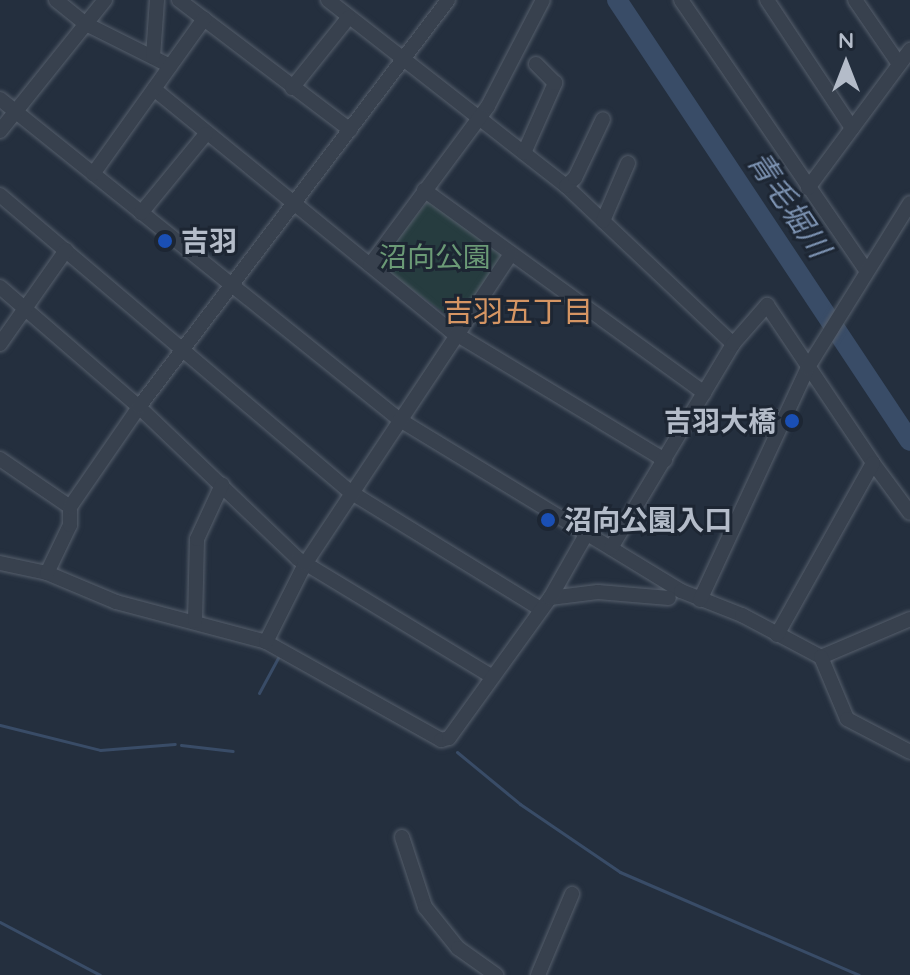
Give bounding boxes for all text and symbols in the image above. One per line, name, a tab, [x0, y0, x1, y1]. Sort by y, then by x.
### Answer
north arrow	[806, 24, 886, 104]
text: N	[838, 26, 854, 54]
water label: 青毛堀川	[741, 144, 837, 264]
place label: 吉羽	[181, 224, 237, 258]
marker: 吉羽	[156, 232, 174, 250]
park label: 沼向公園	[379, 240, 491, 274]
district label: 吉羽五丁目	[443, 293, 593, 329]
place label: 吉羽大橋	[664, 404, 776, 438]
marker: 吉羽大橋	[783, 412, 801, 430]
place label: 沼向公園入口	[564, 503, 732, 537]
marker: 沼向公園入口	[539, 511, 557, 529]

